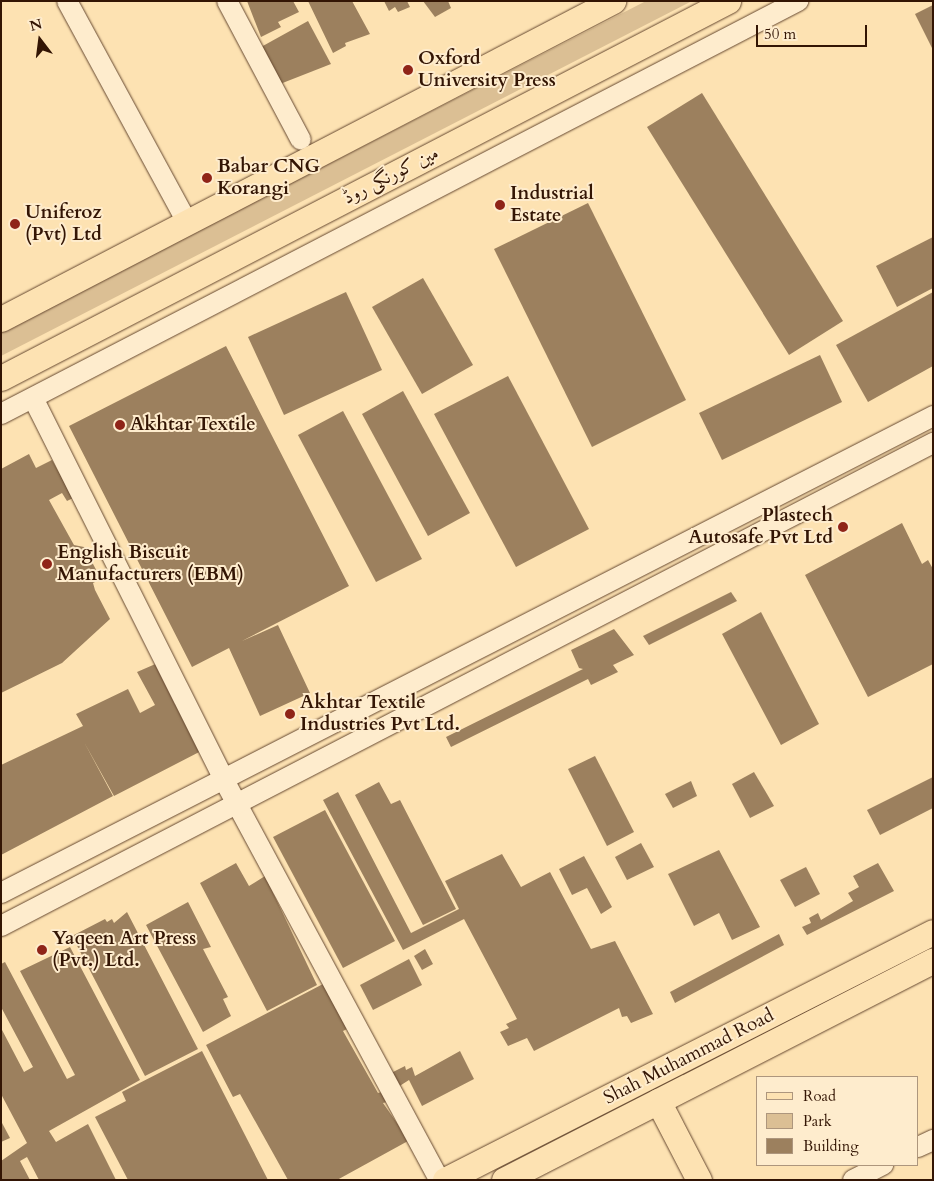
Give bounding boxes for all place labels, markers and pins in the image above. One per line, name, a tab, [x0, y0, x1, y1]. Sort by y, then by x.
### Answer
place label: Oxford University Press	[418, 48, 556, 92]
marker: Oxford University Press	[402, 64, 414, 76]
place label: Babar CNG Korangi	[217, 156, 320, 200]
marker: Babar CNG Korangi	[201, 172, 213, 184]
place label: Industrial Estate	[510, 183, 594, 227]
marker: Industrial Estate	[494, 199, 506, 211]
place label: Uniferoz (Pvt) Ltd	[25, 202, 102, 246]
marker: Uniferoz (Pvt) Ltd	[9, 218, 21, 230]
place label: Akhtar Textile	[130, 414, 256, 436]
marker: Akhtar Textile	[114, 419, 126, 431]
place label: Plastech Autosafe Pvt Ltd	[688, 505, 833, 549]
marker: Plastech Autosafe Pvt Ltd	[837, 521, 849, 533]
place label: English Biscuit Manufacturers (EBM)	[57, 542, 244, 586]
marker: English Biscuit Manufacturers (EBM)	[41, 558, 53, 570]
place label: Akhtar Textile Industries Pvt Ltd.	[300, 692, 460, 736]
marker: Akhtar Textile Industries Pvt Ltd.	[284, 708, 296, 720]
place label: Yaqeen Art Press (Pvt.) Ltd.	[52, 928, 196, 972]
marker: Yaqeen Art Press (Pvt.) Ltd.	[36, 944, 48, 956]

